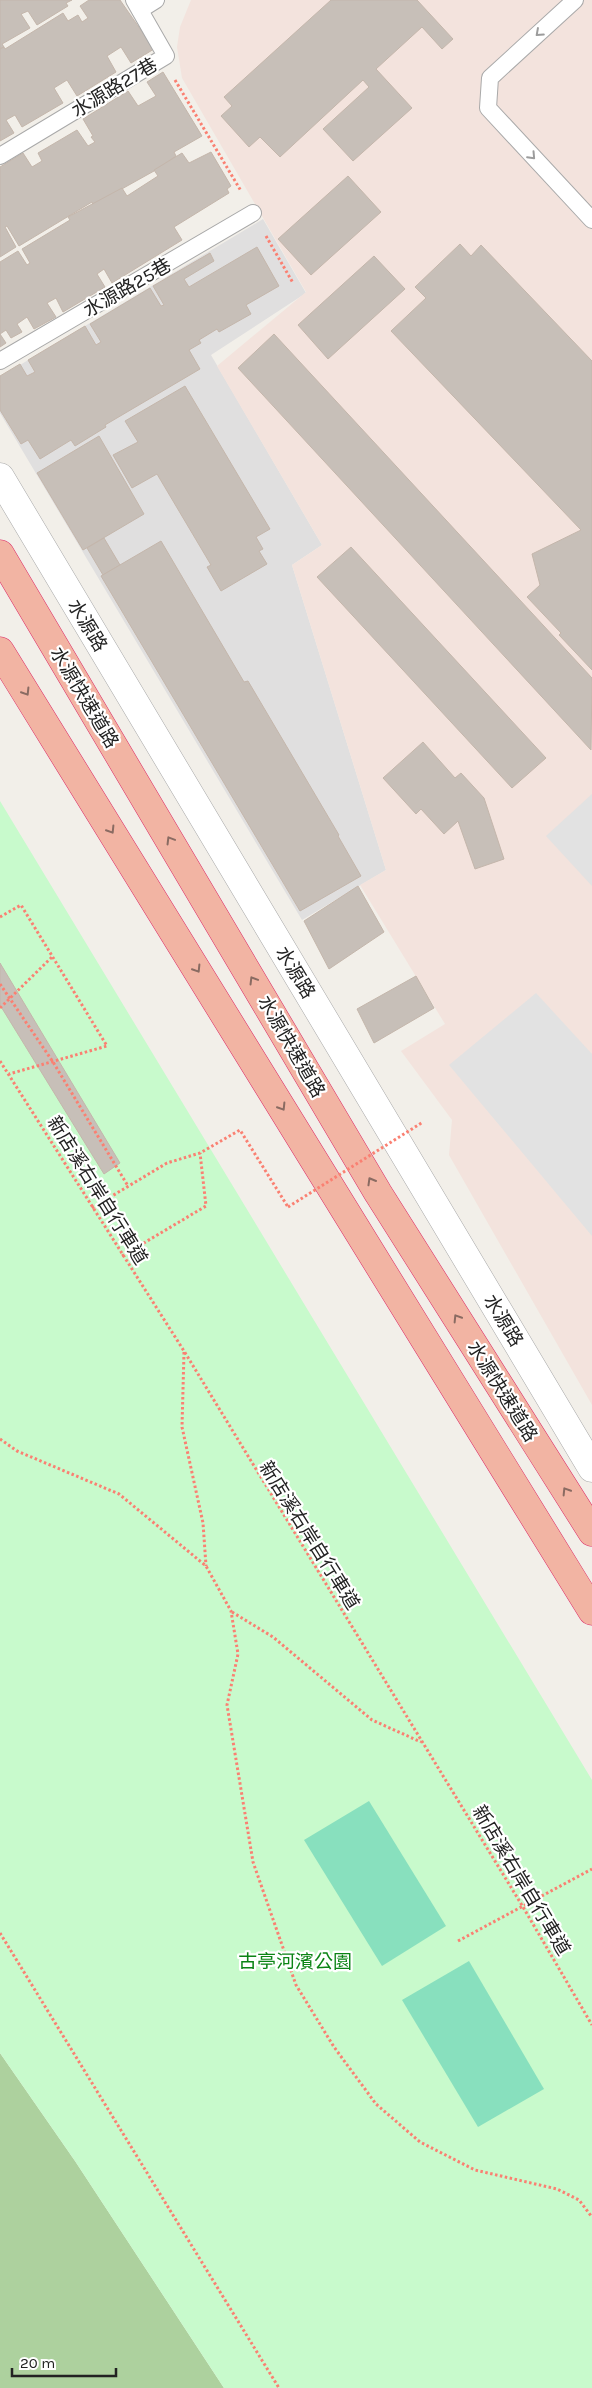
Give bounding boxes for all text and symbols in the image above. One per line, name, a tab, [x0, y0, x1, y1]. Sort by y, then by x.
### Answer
one-way arrow	[535, 27, 544, 36]
street label: 水源路27巷	[68, 54, 161, 122]
one-way arrow	[526, 151, 535, 160]
street label: 水源路25巷	[80, 254, 175, 322]
street label: 水源路	[63, 595, 111, 656]
street label: 水源快速道路	[45, 643, 123, 752]
one-way arrow	[19, 687, 29, 696]
one-way arrow	[105, 825, 114, 834]
one-way arrow	[167, 837, 177, 846]
street label: 水源路	[271, 942, 319, 1003]
one-way arrow	[190, 963, 200, 972]
one-way arrow	[250, 977, 260, 986]
street label: 水源快速道路	[253, 992, 329, 1101]
one-way arrow	[276, 1101, 285, 1110]
street label: 新店溪右岸自行車道	[43, 1112, 152, 1269]
one-way arrow	[367, 1177, 377, 1186]
street label: 水源路	[479, 1290, 527, 1351]
one-way arrow	[454, 1315, 463, 1324]
street label: 水源快速道路	[463, 1337, 542, 1446]
street label: 新店溪右岸自行車道	[255, 1457, 364, 1614]
one-way arrow	[563, 1487, 572, 1496]
street label: 新店溪右岸自行車道	[468, 1802, 575, 1959]
park label: 古亭河濱公園	[238, 1951, 352, 1973]
scale bar	[12, 2346, 116, 2378]
text: 20 m	[20, 2354, 55, 2372]

